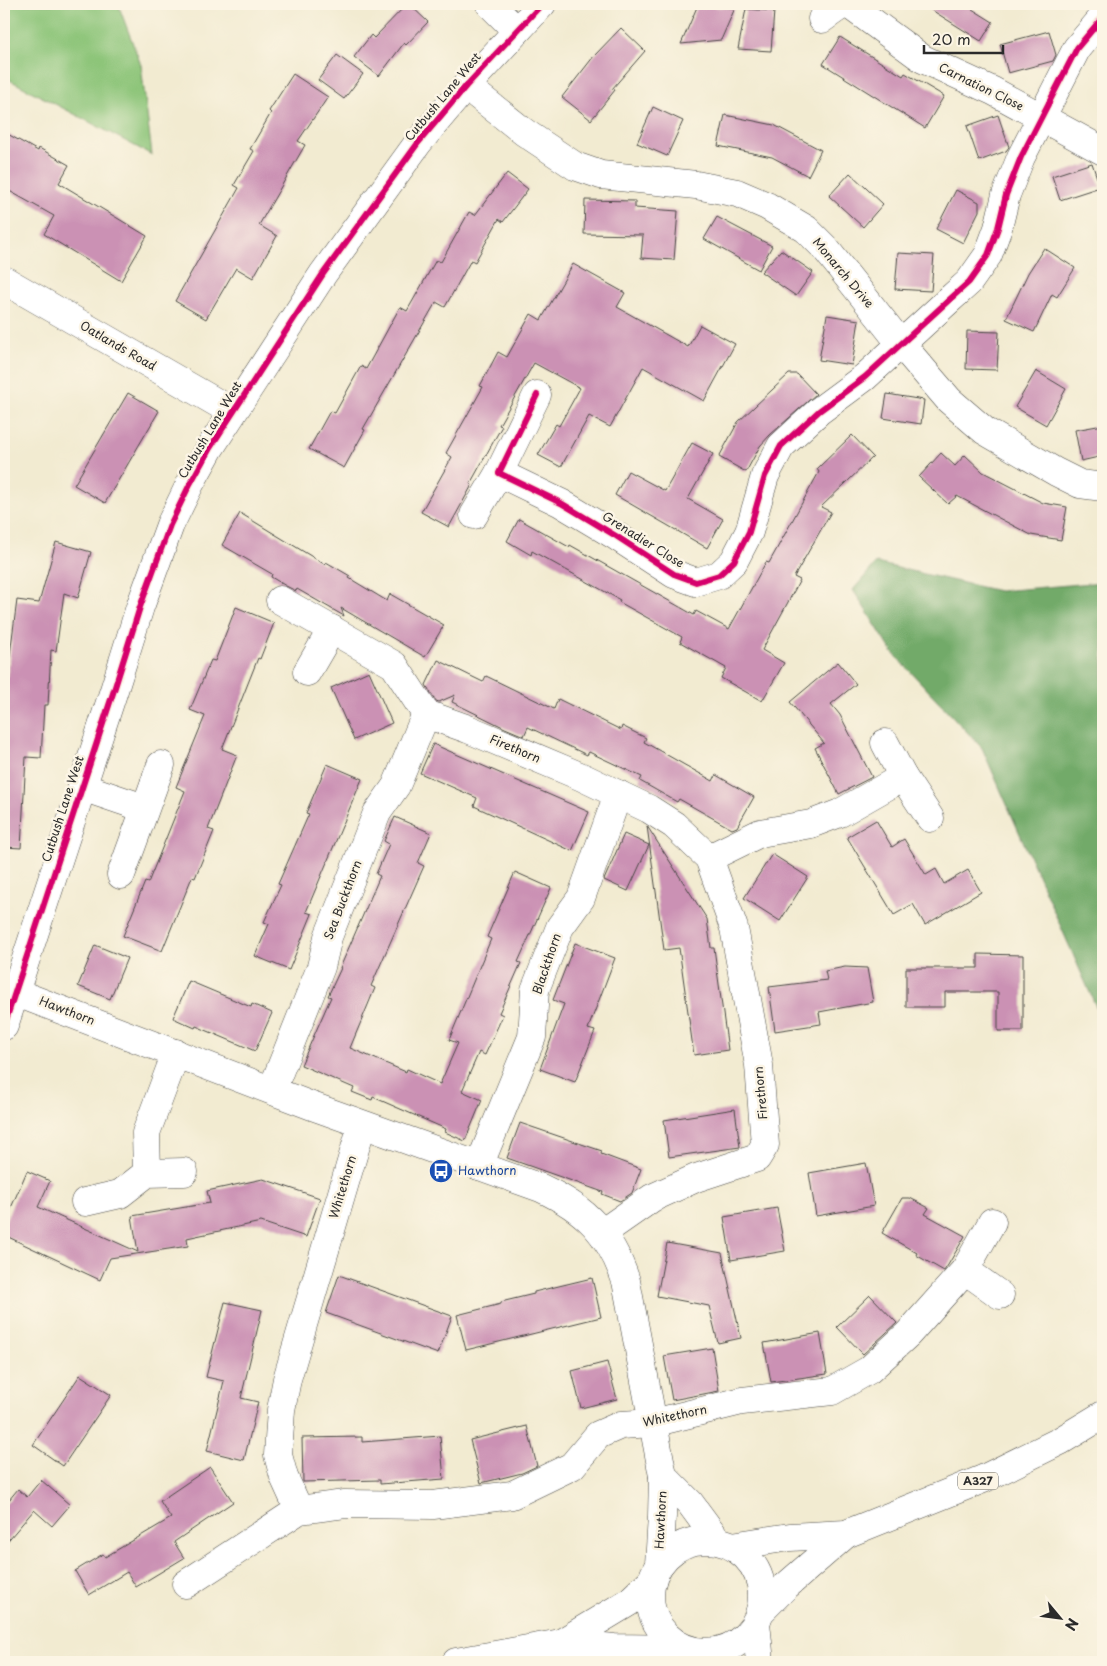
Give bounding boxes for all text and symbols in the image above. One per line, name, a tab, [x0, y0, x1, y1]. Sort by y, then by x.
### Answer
scale bar	[924, 22, 1003, 54]
text: 20 m	[932, 27, 971, 50]
street label: Cutbush Lane West	[400, 48, 485, 145]
street label: Carnation Close	[936, 58, 1027, 114]
street label: Monarch Drive	[809, 233, 879, 312]
street label: Oatlands Road	[77, 316, 160, 374]
street label: Cutbush Lane West	[173, 377, 246, 482]
street label: Grenadier Close	[599, 507, 688, 572]
street label: Firethorn	[487, 729, 544, 767]
street label: Cutbush Lane West	[36, 753, 88, 864]
street label: Sea Buckthorn	[319, 857, 365, 942]
street label: Blackthorn	[527, 931, 565, 997]
street label: Hawthorn	[37, 991, 98, 1029]
street label: Firethorn	[749, 1066, 771, 1121]
street label: Whitethorn	[324, 1153, 360, 1220]
bus stop icon: Hawthorn	[428, 1158, 454, 1184]
place label: Hawthorn	[458, 1161, 516, 1179]
street label: Whitethorn	[641, 1399, 708, 1431]
road number: A327	[958, 1472, 998, 1490]
street label: Hawthorn	[649, 1490, 671, 1550]
north arrow	[1034, 1594, 1084, 1644]
text: N	[1060, 1615, 1084, 1634]

